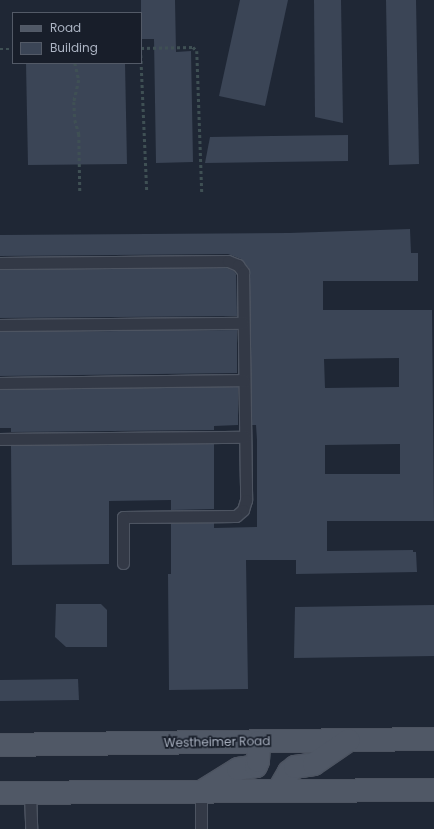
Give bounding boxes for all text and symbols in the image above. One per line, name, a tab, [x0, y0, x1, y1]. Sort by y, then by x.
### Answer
legend	[12, 12, 142, 64]
text: Road	[50, 19, 81, 36]
text: Building	[50, 39, 98, 56]
street label: Westheimer Road	[164, 734, 270, 750]

